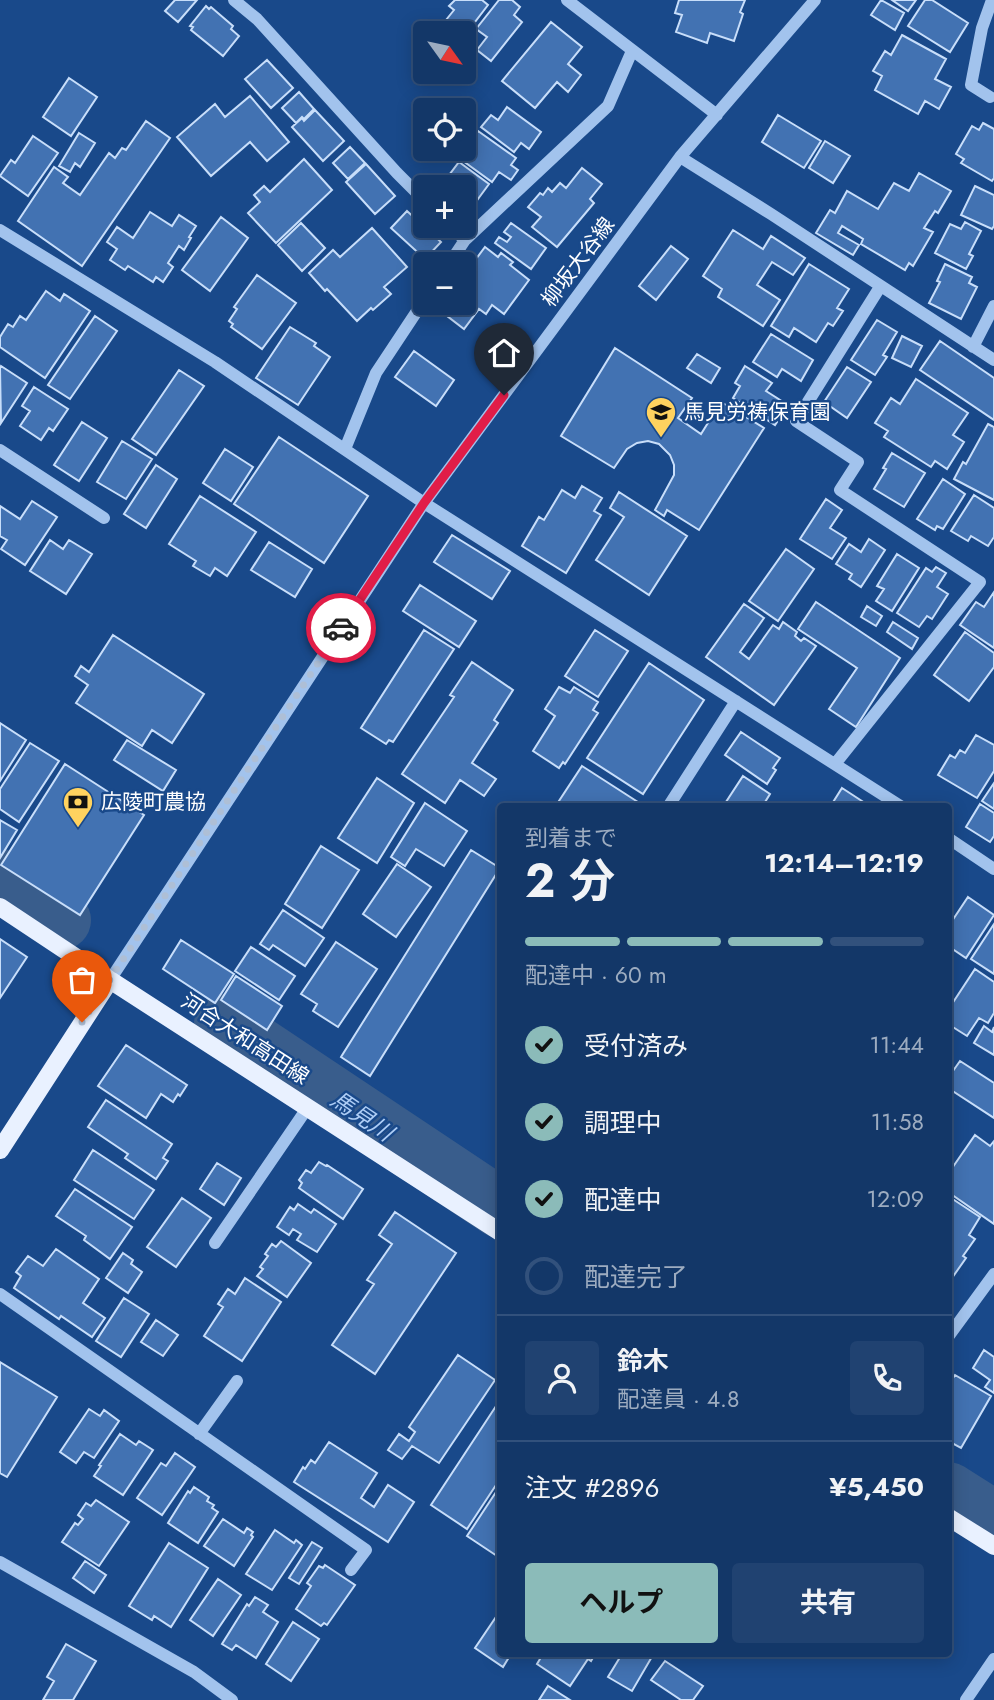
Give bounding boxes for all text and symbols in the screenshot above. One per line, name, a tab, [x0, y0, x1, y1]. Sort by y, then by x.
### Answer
north arrow	[413, 21, 476, 84]
map controls	[413, 21, 476, 315]
button: locate	[413, 98, 476, 161]
button: +	[413, 175, 476, 238]
street label: 柳坂大谷線	[534, 211, 622, 313]
button: −	[413, 252, 476, 315]
pin	[474, 323, 534, 395]
icon: home	[485, 334, 523, 372]
school or university icon: 馬見労祷保育園	[644, 395, 678, 439]
place label: 馬見労祷保育園	[684, 397, 831, 427]
courier	[306, 593, 376, 663]
icon: car	[322, 609, 360, 647]
bank icon: 広陵町農協	[61, 785, 95, 829]
place label: 広陵町農協	[101, 787, 206, 817]
text: 到着まで	[525, 821, 617, 855]
text: 12:14–12:19	[764, 844, 924, 882]
text: 2 分	[525, 848, 615, 914]
pin	[52, 950, 112, 1022]
text: 配達中 · 60 m	[525, 958, 667, 992]
icon: bag	[63, 961, 101, 999]
street label: 河合大和高田線	[175, 986, 315, 1092]
icon: check	[525, 1026, 563, 1064]
text: 受付済み	[584, 1027, 688, 1065]
text: 11:44	[870, 1028, 924, 1062]
water label: 馬見川	[324, 1083, 403, 1151]
icon: check	[525, 1103, 563, 1141]
text: 調理中	[584, 1104, 662, 1142]
text: 11:58	[871, 1105, 924, 1139]
icon: check	[525, 1180, 563, 1218]
text: 配達中	[584, 1181, 662, 1219]
text: 12:09	[867, 1182, 924, 1216]
text: 配達完了	[584, 1258, 688, 1296]
button: person	[525, 1341, 599, 1415]
button: phone	[850, 1341, 924, 1415]
text: 鈴木	[617, 1342, 669, 1380]
text: 配達員 · 4.8	[617, 1382, 740, 1416]
text: ¥5,450	[829, 1468, 924, 1506]
text: 注文 #2896	[525, 1469, 659, 1507]
button: ヘルプ	[525, 1563, 718, 1643]
button: 共有	[732, 1563, 924, 1643]

